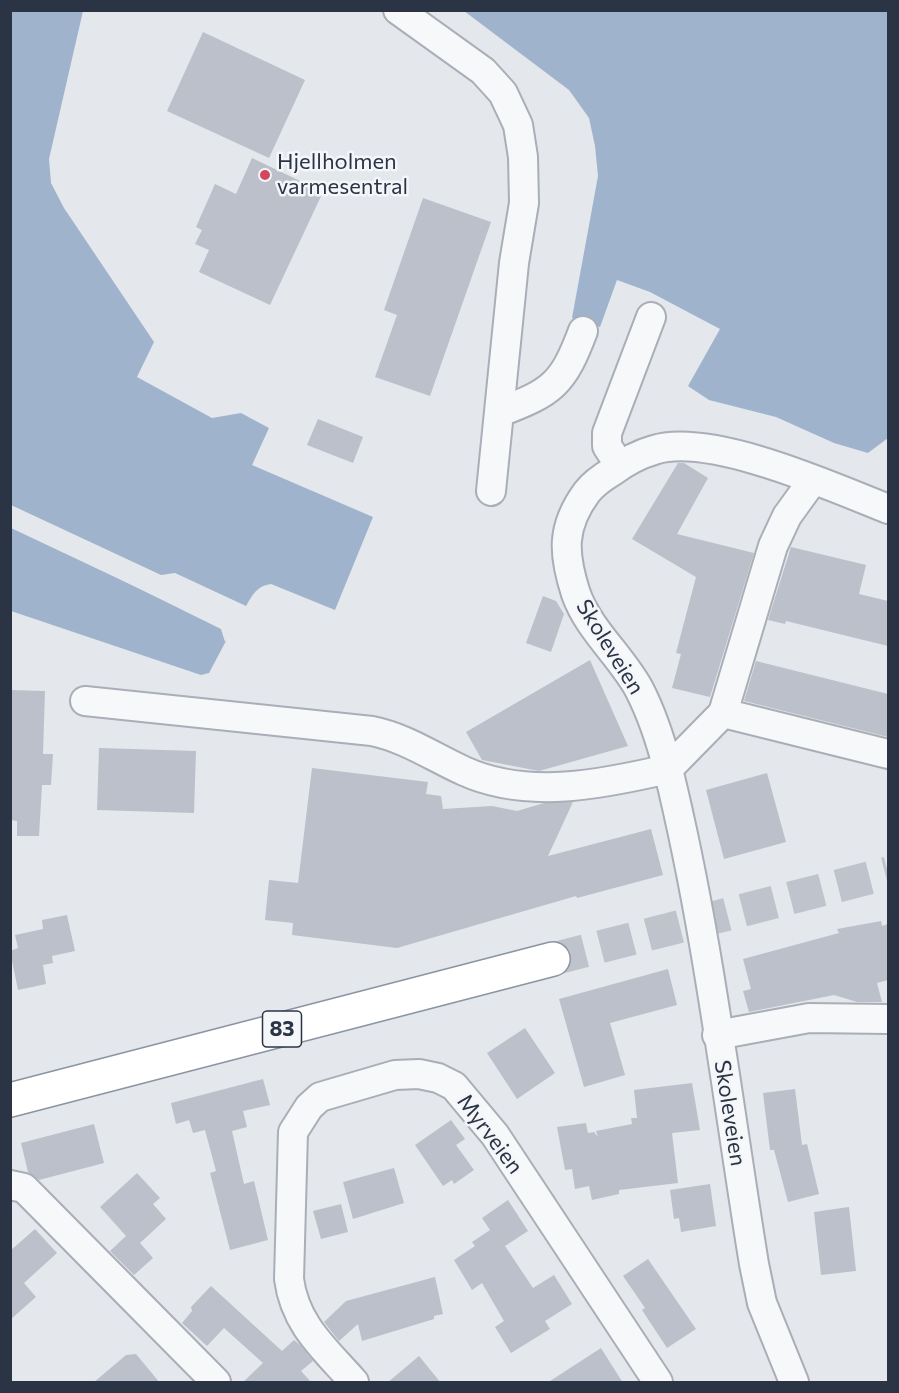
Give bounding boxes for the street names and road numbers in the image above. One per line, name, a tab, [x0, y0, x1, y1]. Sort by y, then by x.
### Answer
street label: Skoleveien	[571, 595, 649, 699]
road number: 83	[262, 1011, 302, 1047]
street label: Skoleveien	[709, 1058, 751, 1168]
street label: Myrveien	[452, 1089, 528, 1179]

